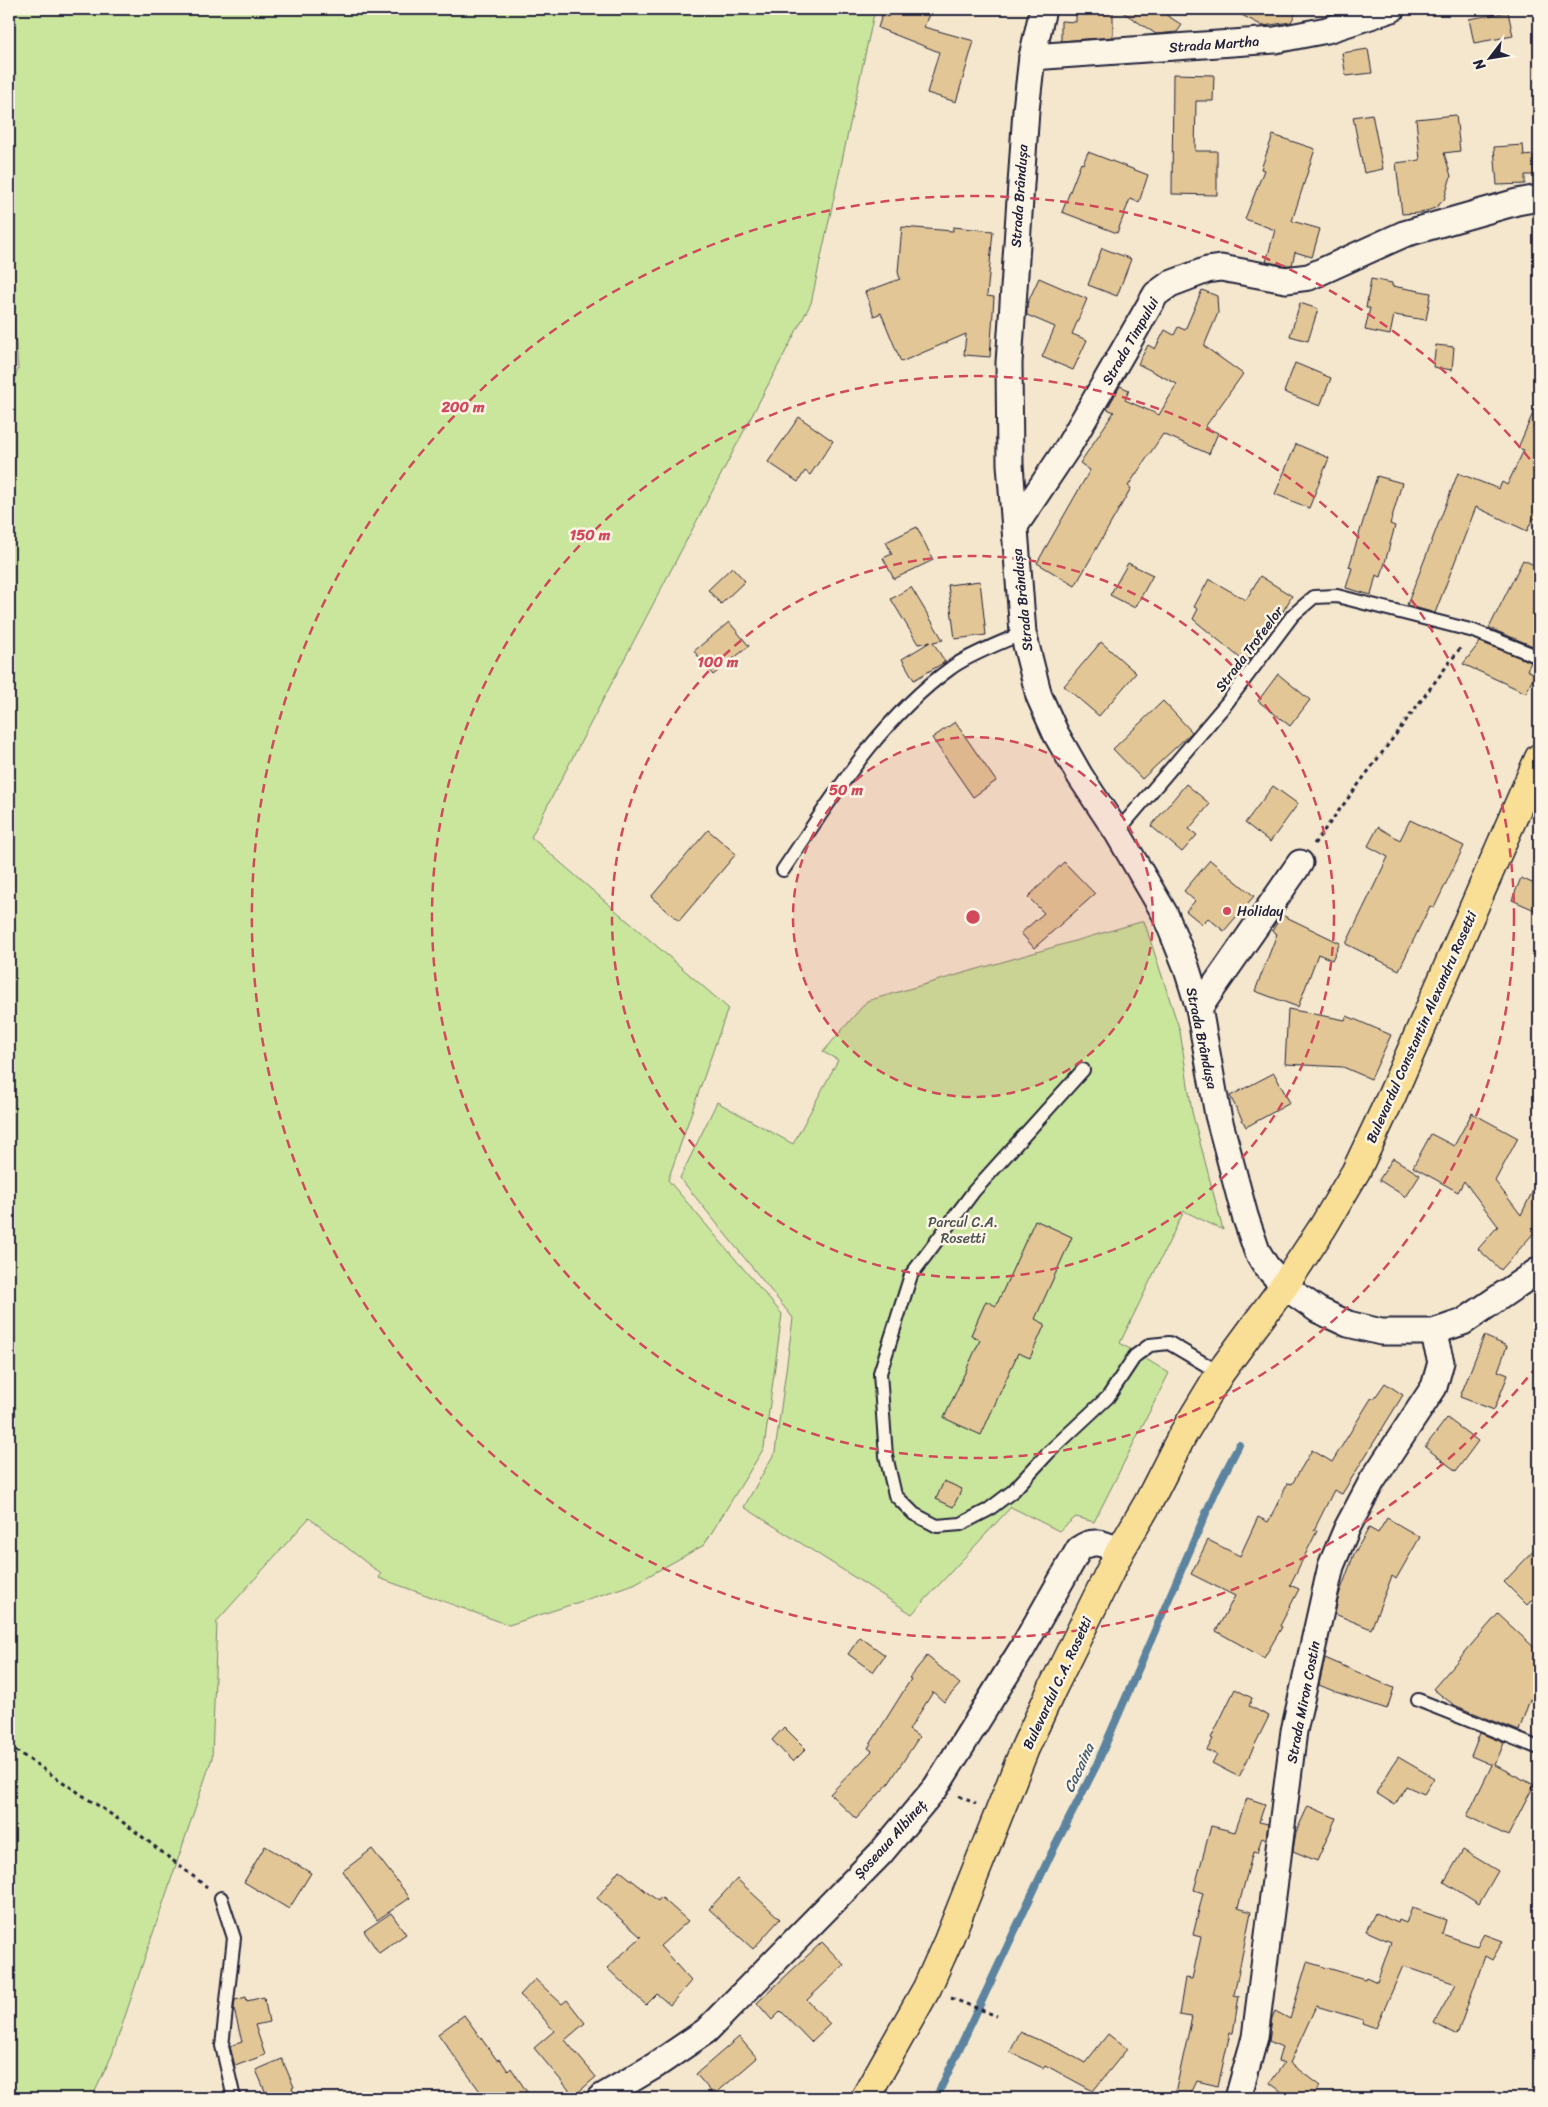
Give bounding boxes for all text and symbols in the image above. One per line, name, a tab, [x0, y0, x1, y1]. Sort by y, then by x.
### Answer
street label: Strada Martha	[1168, 29, 1260, 60]
north arrow	[1466, 32, 1516, 82]
text: N	[1466, 54, 1493, 76]
street label: Strada Brândușa	[1003, 143, 1036, 248]
street label: Strada Timpului	[1095, 291, 1166, 390]
text: 200 m	[440, 394, 485, 420]
text: 150 m	[570, 522, 611, 548]
street label: Strada Brândușa	[1005, 546, 1040, 653]
street label: Strada Trofeelor	[1209, 600, 1291, 698]
text: 100 m	[698, 649, 739, 675]
text: 50 m	[829, 777, 864, 803]
place label: Holiday	[1237, 899, 1284, 924]
marker: Holiday	[1221, 905, 1233, 917]
street label: Bulevardul Constantin Alexandru Rosetti	[1359, 906, 1485, 1147]
centre of rings	[964, 908, 982, 926]
street label: Strada Brândușa	[1179, 985, 1225, 1092]
park label: Parcul C.A. Rosetti	[928, 1210, 998, 1251]
street label: Bulevardul C.A. Rosetti	[1016, 1612, 1100, 1754]
street label: Strada Miron Costin	[1279, 1638, 1328, 1765]
water label: Cacaina	[1056, 1738, 1102, 1797]
street label: Șoseaua Albineț	[848, 1794, 933, 1885]

